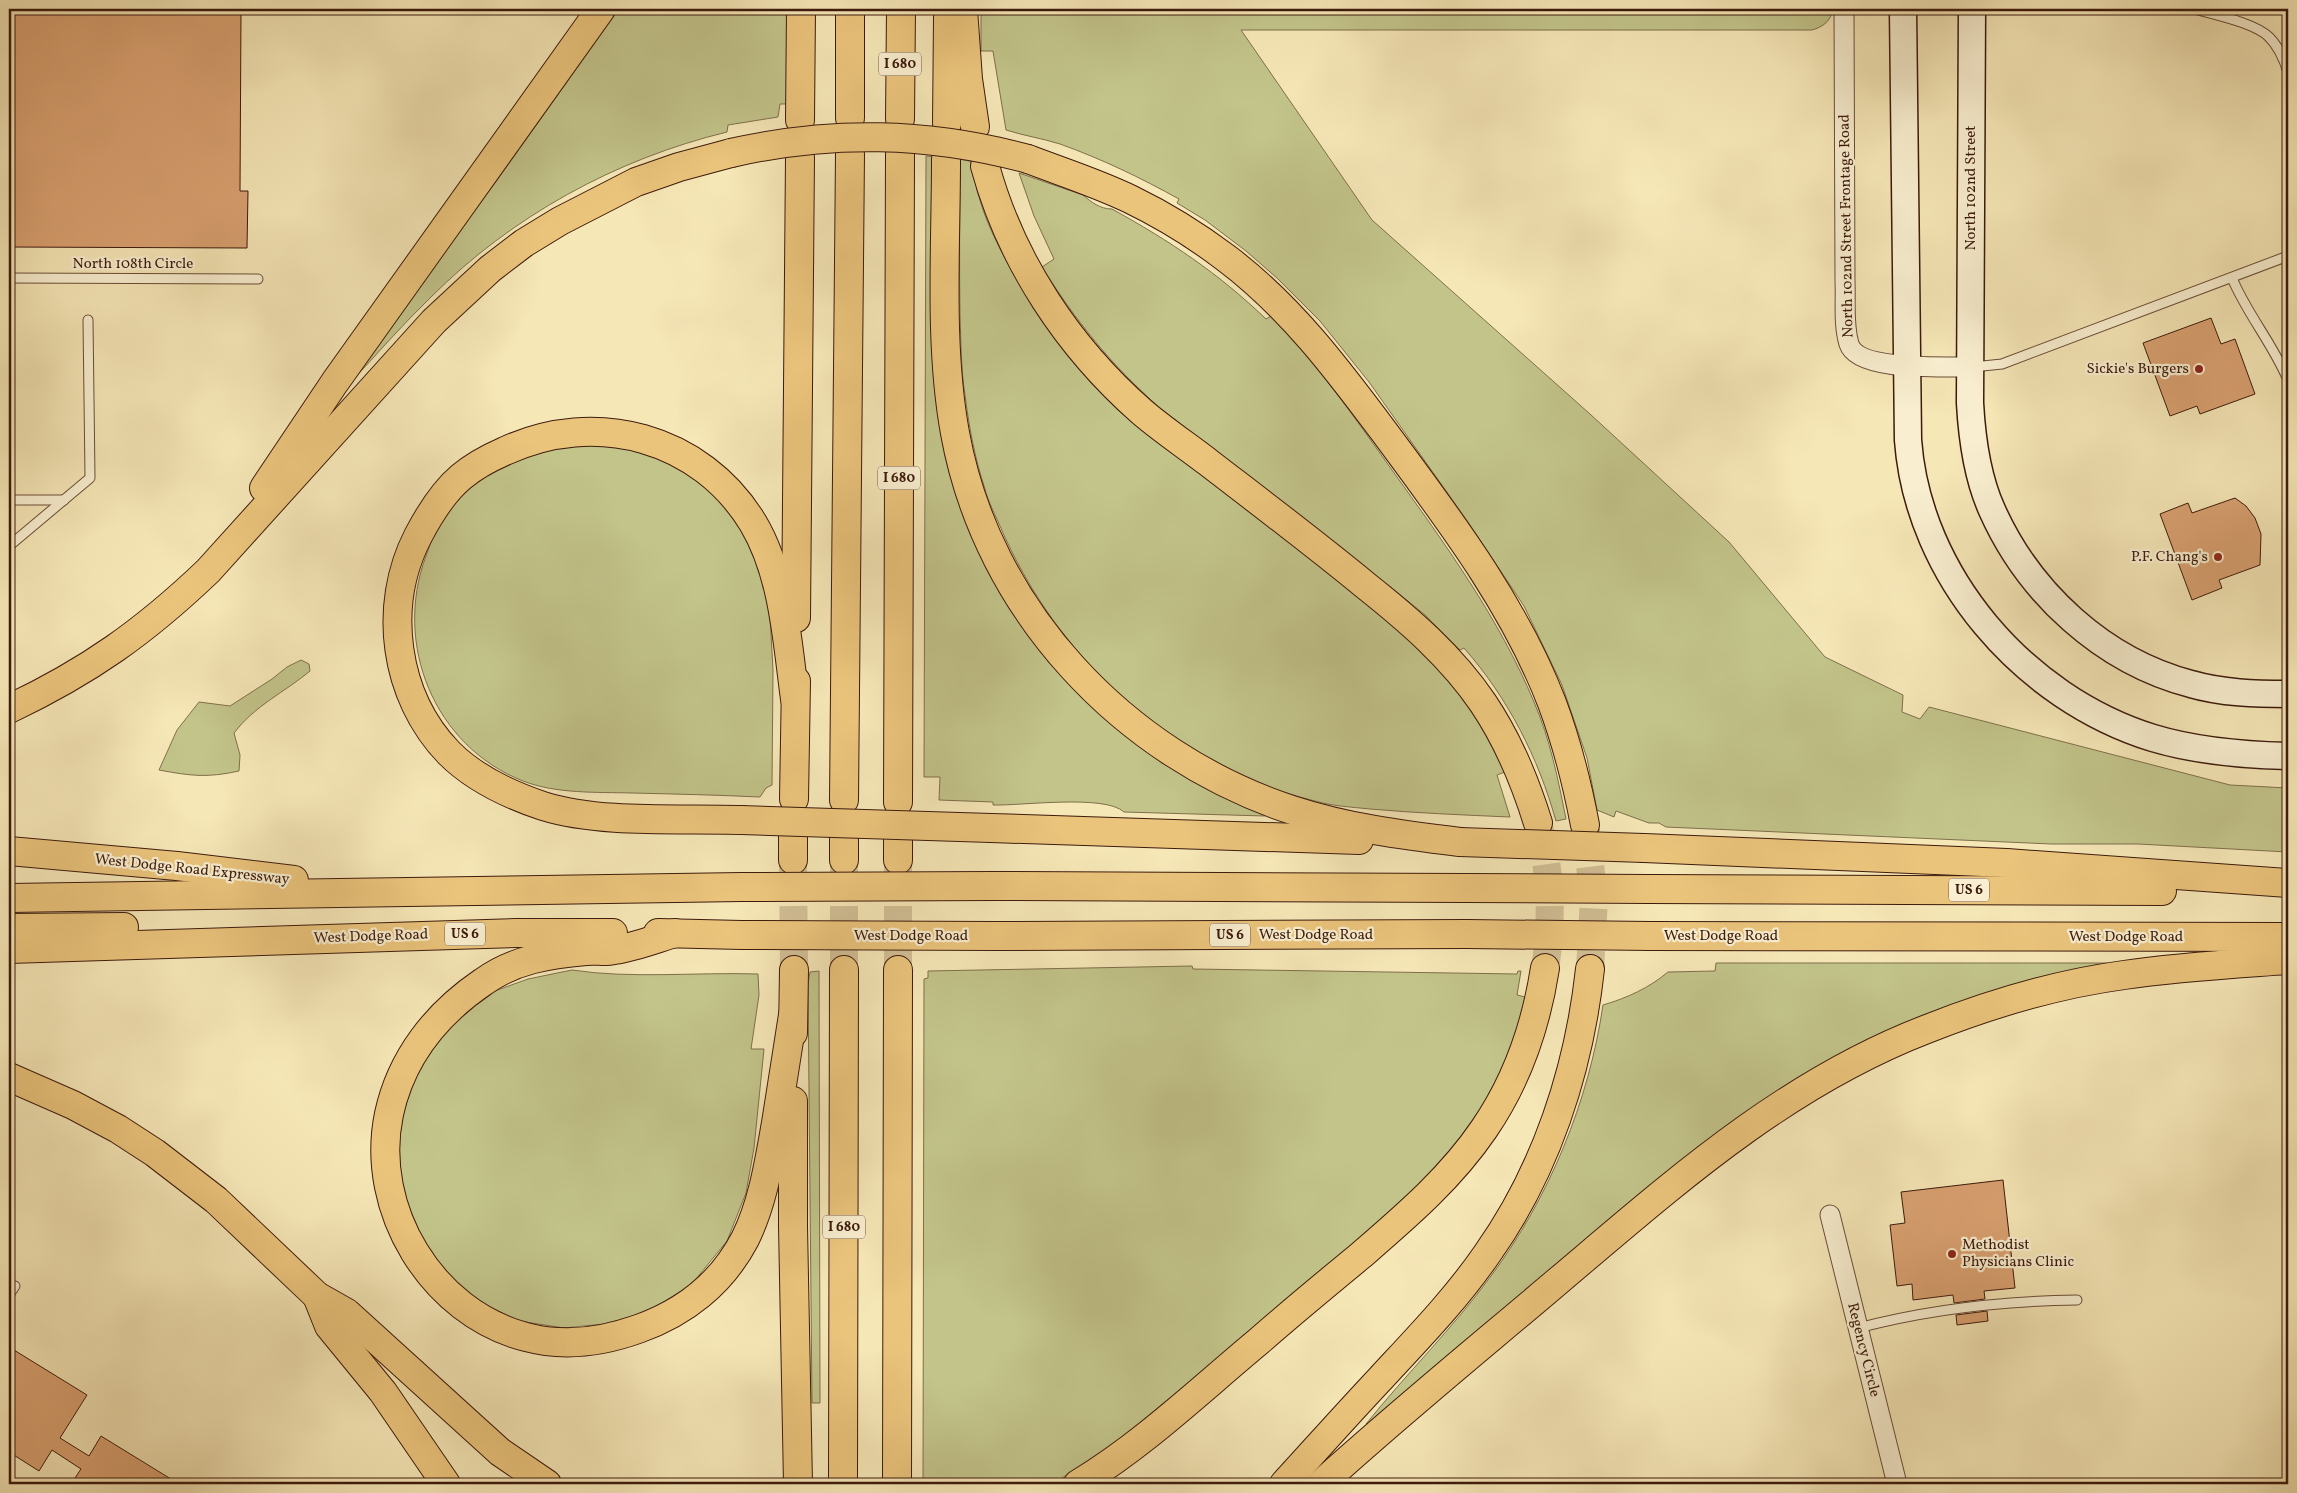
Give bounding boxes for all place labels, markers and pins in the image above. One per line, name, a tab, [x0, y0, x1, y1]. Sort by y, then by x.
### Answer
place label: Sickie's Burgers	[2086, 359, 2189, 380]
marker: Sickie's Burgers	[2193, 363, 2205, 375]
place label: P.F. Chang's	[2131, 547, 2208, 568]
marker: P.F. Chang's	[2212, 551, 2224, 563]
place label: Methodist Physicians Clinic	[1962, 1235, 2074, 1273]
marker: Methodist Physicians Clinic	[1946, 1248, 1958, 1260]

